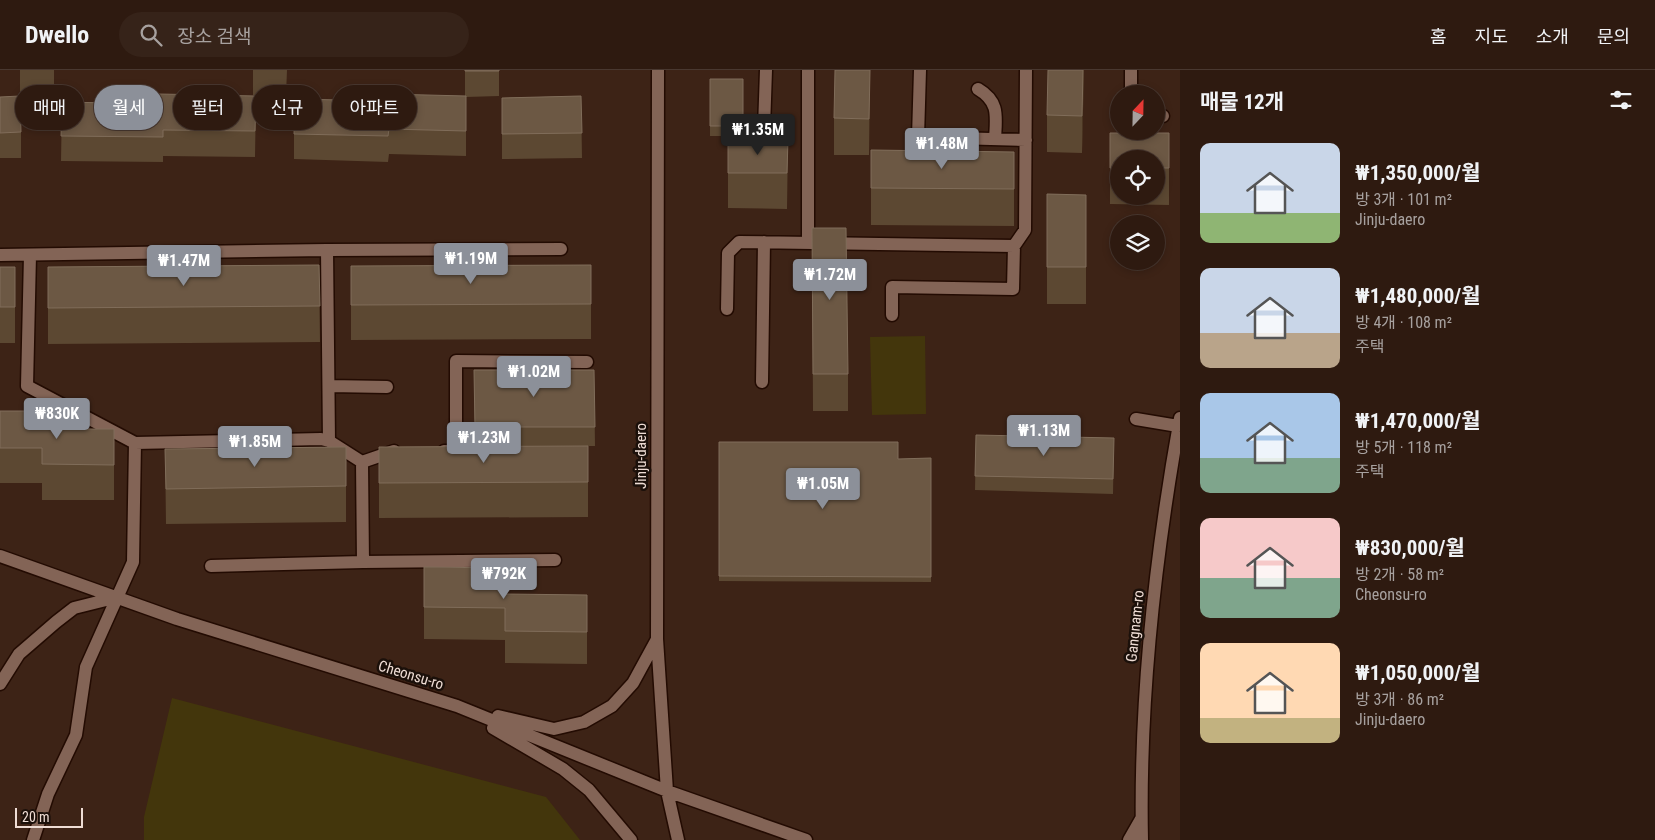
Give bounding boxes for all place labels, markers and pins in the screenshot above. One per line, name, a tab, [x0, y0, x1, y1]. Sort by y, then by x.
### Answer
pin: ₩1.35M	[717, 114, 799, 156]
pin: ₩1.48M	[901, 128, 983, 170]
pin: ₩1.19M	[430, 242, 512, 285]
pin: ₩1.47M	[143, 244, 225, 287]
pin: ₩1.72M	[789, 258, 871, 301]
pin: ₩1.02M	[493, 356, 575, 398]
pin: ₩830K	[22, 398, 92, 440]
pin: ₩1.13M	[1003, 414, 1085, 457]
pin: ₩1.23M	[443, 422, 525, 464]
pin: ₩1.85M	[214, 426, 296, 468]
pin: ₩1.05M	[782, 468, 864, 510]
pin: ₩792K	[469, 558, 539, 600]

